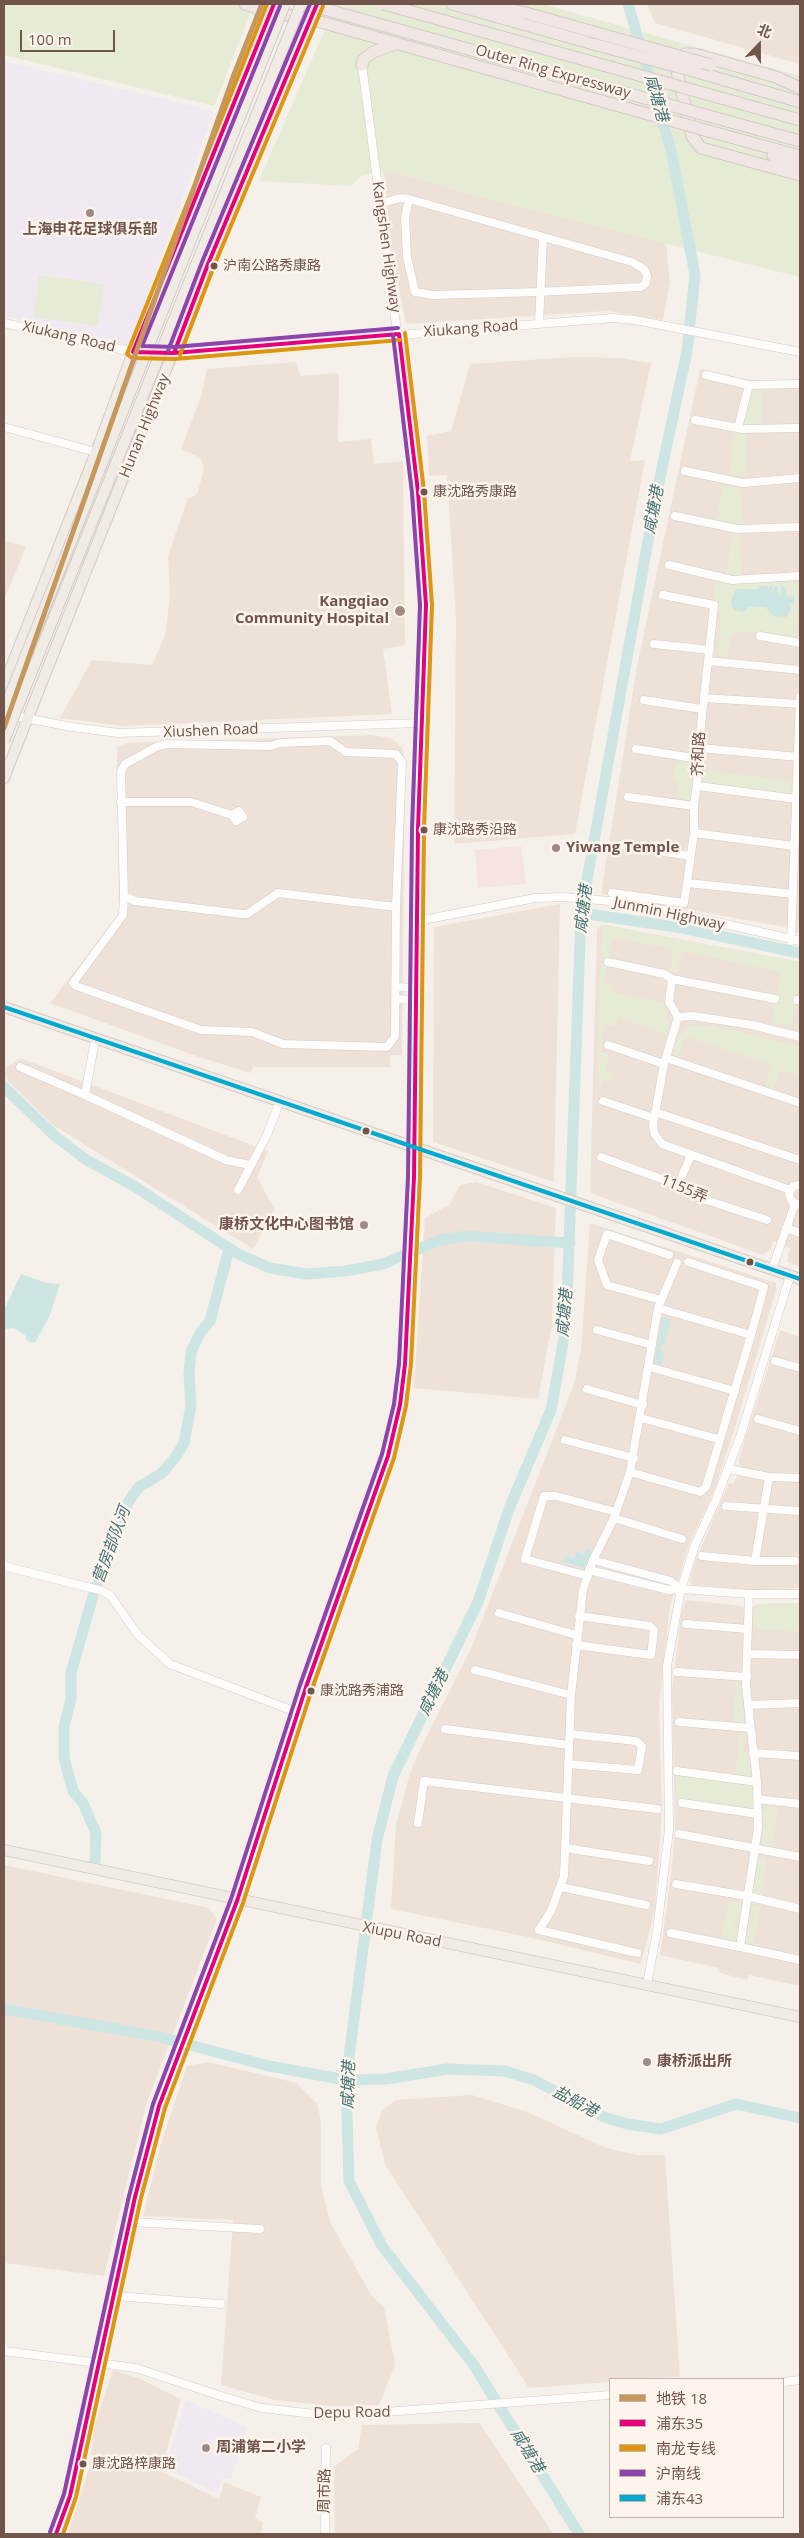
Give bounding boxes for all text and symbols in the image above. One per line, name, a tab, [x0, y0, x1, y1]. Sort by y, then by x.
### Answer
text: 北	[755, 19, 775, 42]
scale bar	[22, 20, 118, 52]
north arrow	[734, 20, 784, 70]
text: 100 m	[28, 29, 72, 49]
street label: Outer Ring Expressway	[473, 41, 633, 103]
water label: 咸塘港	[640, 72, 672, 124]
street label: Kangshen Highway	[368, 180, 404, 314]
marker: 上海申花足球俱乐部	[84, 207, 96, 219]
place label: 上海申花足球俱乐部	[23, 221, 157, 239]
place label: 沪南公路秀康路	[223, 258, 321, 274]
marker: 沪南公路秀康路	[209, 261, 219, 271]
street label: Xiukang Road	[423, 317, 519, 341]
street label: Xiukang Road	[21, 318, 117, 356]
street label: Hunan Highway	[116, 371, 174, 481]
place label: 康沈路秀康路	[433, 484, 517, 500]
water label: 咸塘港	[640, 485, 668, 535]
marker: 康沈路秀康路	[419, 487, 429, 497]
place label: Kangqiao Community Hospital	[235, 593, 389, 628]
marker: Kangqiao Community Hospital	[393, 604, 407, 618]
street label: Xiushen Road	[163, 720, 259, 742]
street label: 齐和路	[689, 731, 709, 777]
place label: 康沈路秀沿路	[433, 822, 517, 838]
marker: 康沈路秀沿路	[419, 825, 429, 835]
place label: Yiwang Temple	[566, 839, 679, 857]
marker: Yiwang Temple	[550, 842, 562, 854]
water label: 咸塘港	[572, 884, 596, 934]
street label: Junmin Highway	[612, 893, 726, 935]
unlabelled marker	[361, 1126, 371, 1136]
street label: 1155弄	[658, 1171, 710, 1207]
place label: 康桥文化中心图书馆	[219, 1216, 354, 1234]
marker: 康桥文化中心图书馆	[358, 1219, 370, 1231]
unlabelled marker	[745, 1257, 755, 1267]
water label: 咸塘港	[553, 1288, 577, 1338]
water label: 营房部队河	[89, 1504, 135, 1586]
water label: 咸塘港	[415, 1667, 453, 1719]
place label: 康沈路秀浦路	[320, 1683, 404, 1699]
marker: 康沈路秀浦路	[306, 1686, 316, 1696]
street label: Xiupu Road	[361, 1919, 443, 1951]
place label: 康桥派出所	[657, 2053, 732, 2071]
marker: 康桥派出所	[641, 2056, 653, 2068]
water label: 咸塘港	[339, 2061, 359, 2109]
water label: 盐船港	[549, 2082, 601, 2122]
legend	[609, 2378, 784, 2518]
text: 地铁 18	[656, 2388, 707, 2408]
street label: Depu Road	[313, 2403, 391, 2423]
text: 浦东35	[656, 2413, 703, 2433]
water label: 咸塘港	[506, 2426, 548, 2476]
text: 南龙专线	[656, 2438, 716, 2458]
place label: 周浦第二小学	[216, 2439, 306, 2457]
marker: 周浦第二小学	[200, 2442, 212, 2454]
place label: 康沈路梓康路	[92, 2456, 176, 2472]
marker: 康沈路梓康路	[78, 2459, 88, 2469]
text: 沪南线	[656, 2463, 701, 2483]
street label: 周市路	[316, 2468, 334, 2514]
text: 浦东43	[656, 2488, 703, 2508]

